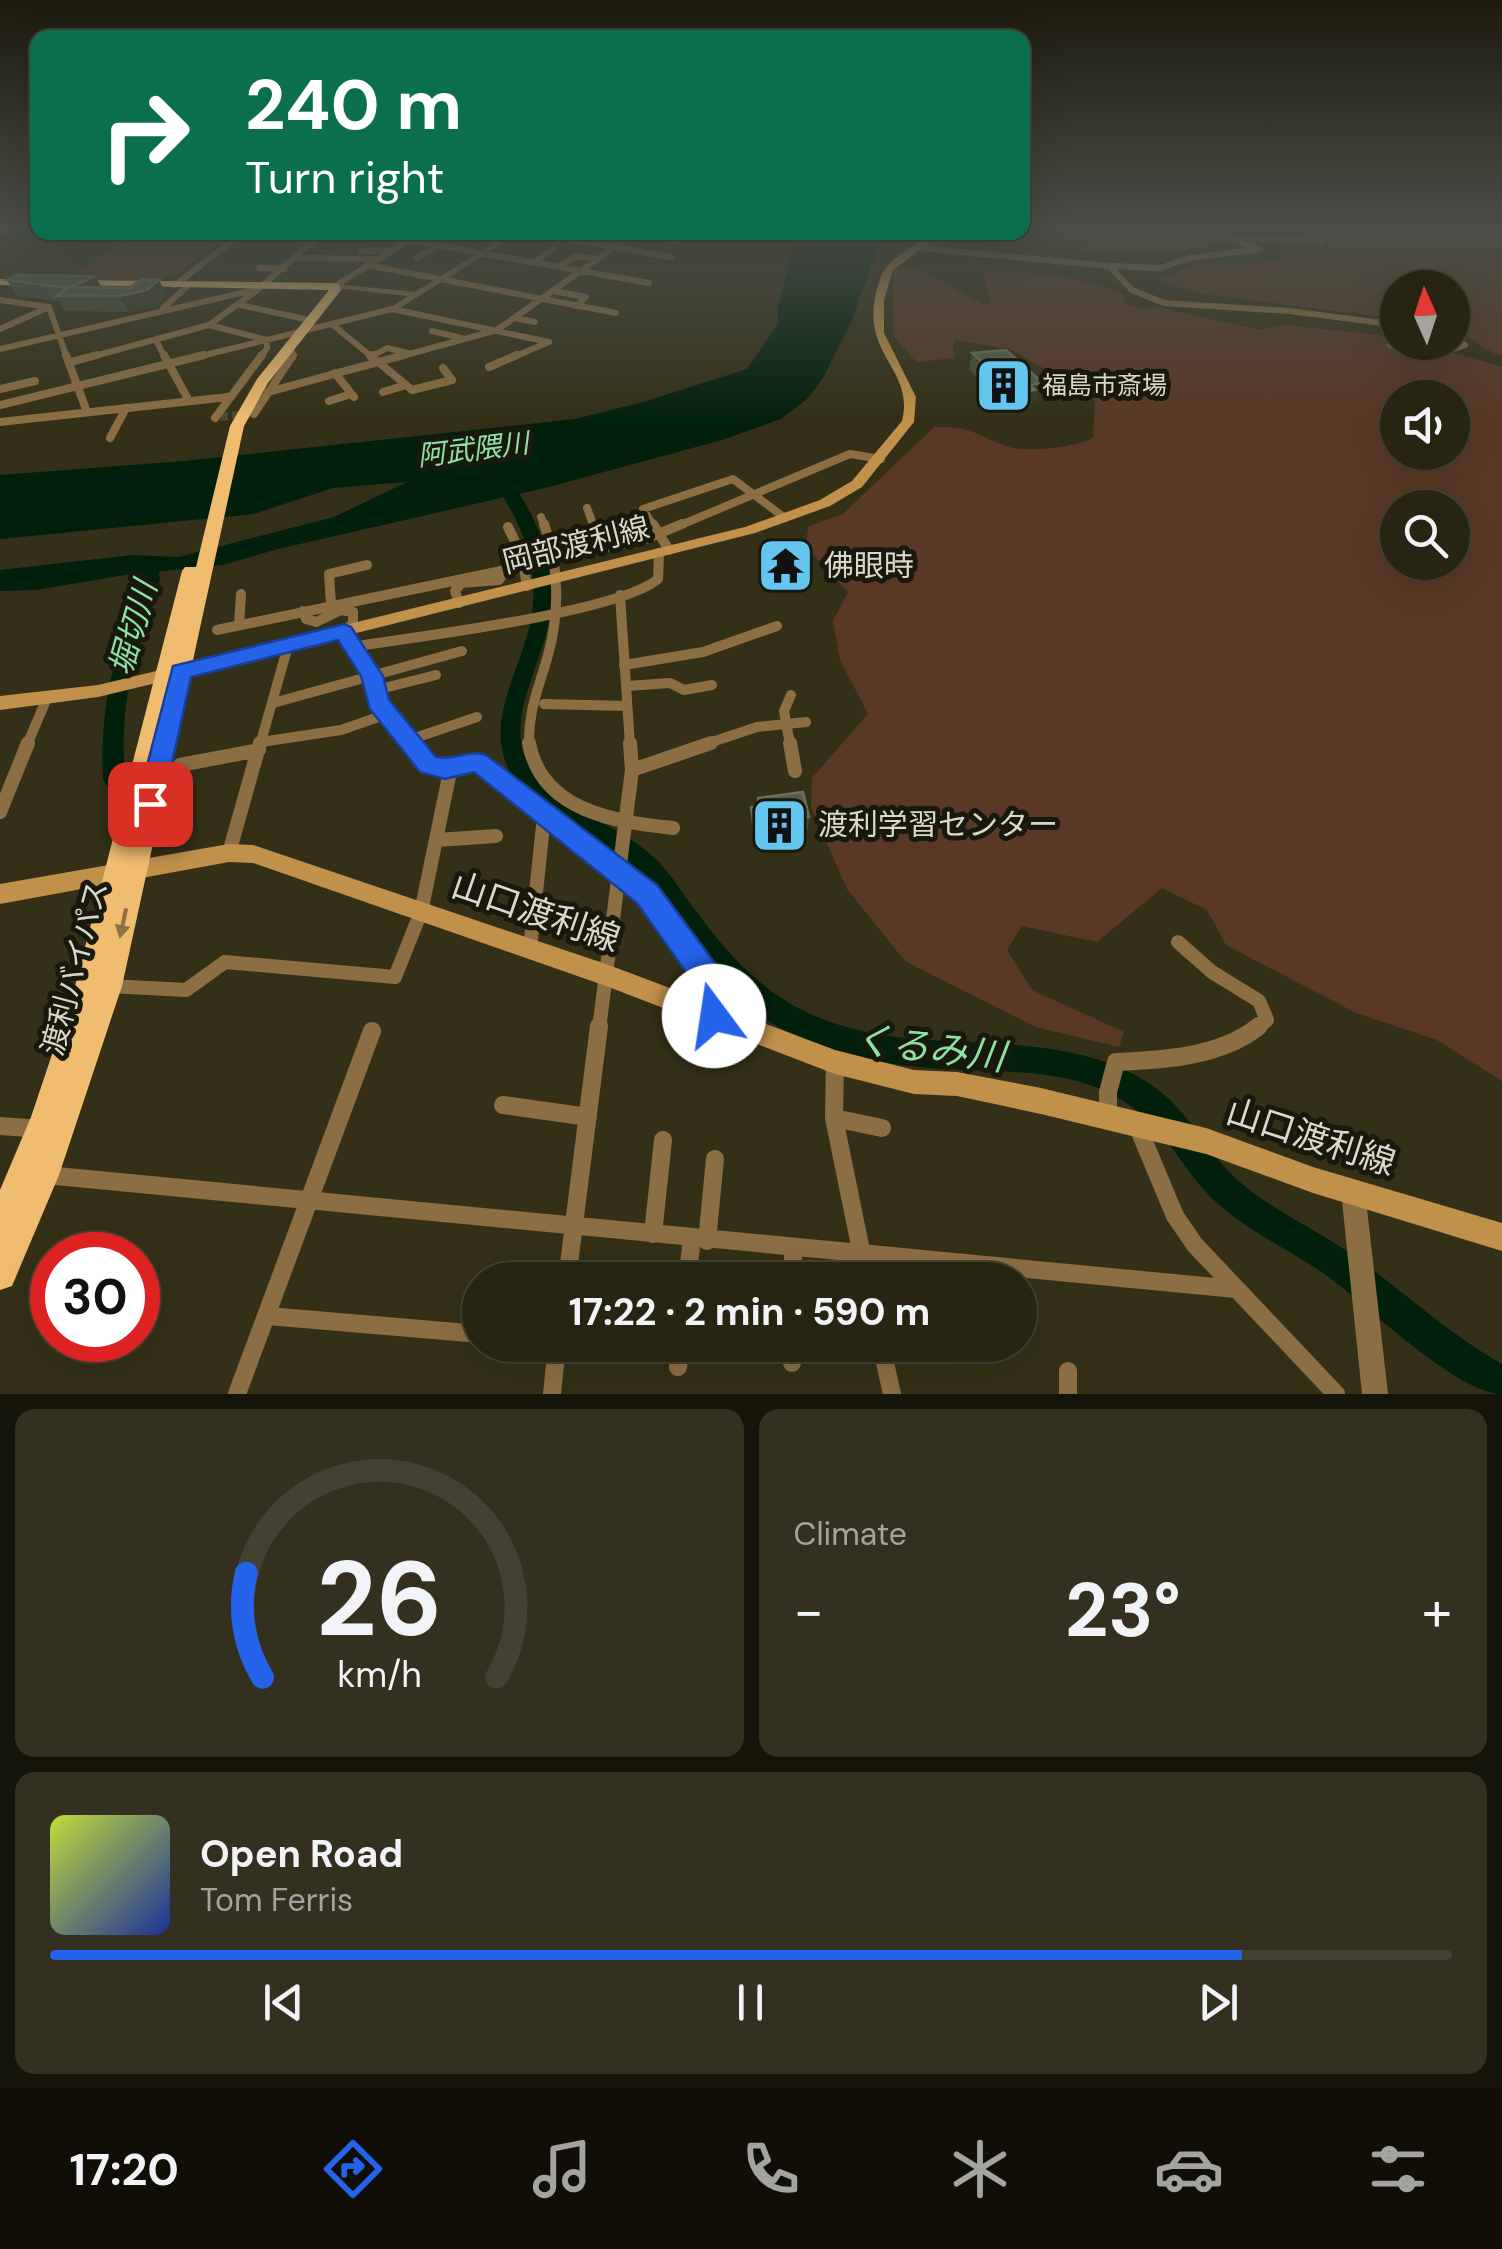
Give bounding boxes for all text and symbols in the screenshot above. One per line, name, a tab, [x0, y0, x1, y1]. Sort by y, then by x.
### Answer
text: 240 m	[245, 60, 462, 151]
icon: right	[80, 70, 210, 200]
text: Turn right	[245, 148, 444, 207]
north arrow	[1380, 270, 1470, 360]
map controls	[1380, 270, 1470, 580]
building icon: 福島市斎場	[973, 355, 1033, 415]
place label: 福島市斎場	[1042, 369, 1167, 402]
button: sound	[1380, 380, 1470, 470]
water label: 阿武隈川	[415, 424, 534, 475]
button: search	[1380, 490, 1470, 580]
street label: 岡部渡利線	[498, 507, 653, 582]
temple icon: 佛眼時	[755, 536, 815, 596]
place label: 佛眼時	[824, 546, 914, 585]
water label: 堀切川	[100, 573, 167, 680]
pin	[108, 762, 193, 847]
icon: arrive	[123, 777, 178, 832]
building icon: 渡利学習センター	[749, 795, 809, 855]
place label: 渡利学習センター	[818, 805, 1058, 844]
street label: 山口渡利線	[446, 862, 626, 962]
street label: 渡利バイパス	[32, 876, 117, 1060]
one-way arrow	[115, 908, 130, 939]
position arrow	[662, 964, 766, 1068]
water label: くるみ川	[852, 1014, 1012, 1083]
street label: 山口渡利線	[1221, 1088, 1401, 1186]
speed limit sign: 30	[30, 1232, 160, 1362]
text: 17:22 · 2 min · 590 m	[569, 1287, 930, 1337]
text: Climate	[794, 1513, 907, 1555]
text: 26	[316, 1532, 442, 1667]
text: 23°	[1065, 1562, 1181, 1659]
text: −	[794, 1575, 824, 1647]
text: +	[1422, 1575, 1452, 1647]
text: km/h	[337, 1652, 421, 1698]
text: Open Road	[200, 1829, 403, 1879]
text: Tom Ferris	[200, 1879, 353, 1921]
icon: previous	[256, 1975, 311, 2030]
icon: pause	[723, 1975, 778, 2030]
icon: next	[1191, 1975, 1246, 2030]
icon: directions	[318, 2134, 388, 2204]
icon: music	[527, 2134, 597, 2204]
icon: phone	[736, 2134, 806, 2204]
icon: climate	[945, 2134, 1015, 2204]
icon: car	[1154, 2134, 1224, 2204]
icon: filters	[1363, 2134, 1433, 2204]
text: 17:20	[69, 2140, 179, 2199]

